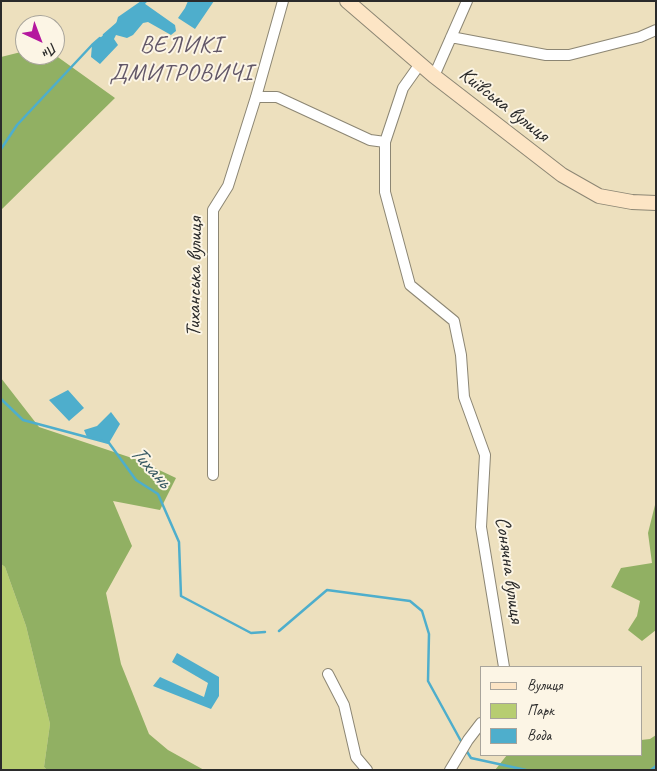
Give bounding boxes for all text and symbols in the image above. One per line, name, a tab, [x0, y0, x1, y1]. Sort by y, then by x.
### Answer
north arrow	[15, 15, 65, 65]
district label: ВЕЛИКІ ДМИТРОВИЧІ	[109, 32, 253, 88]
text: Пн	[39, 39, 61, 62]
street label: Київська вулиця	[454, 62, 554, 148]
street label: Тиханська вулиця	[181, 217, 209, 337]
water label: Тихань	[124, 440, 176, 494]
street label: Сонячна вулиця	[489, 515, 529, 625]
legend	[480, 666, 642, 756]
text: Вулиця	[527, 676, 563, 695]
text: Парк	[527, 701, 554, 720]
text: Вода	[527, 726, 551, 745]

